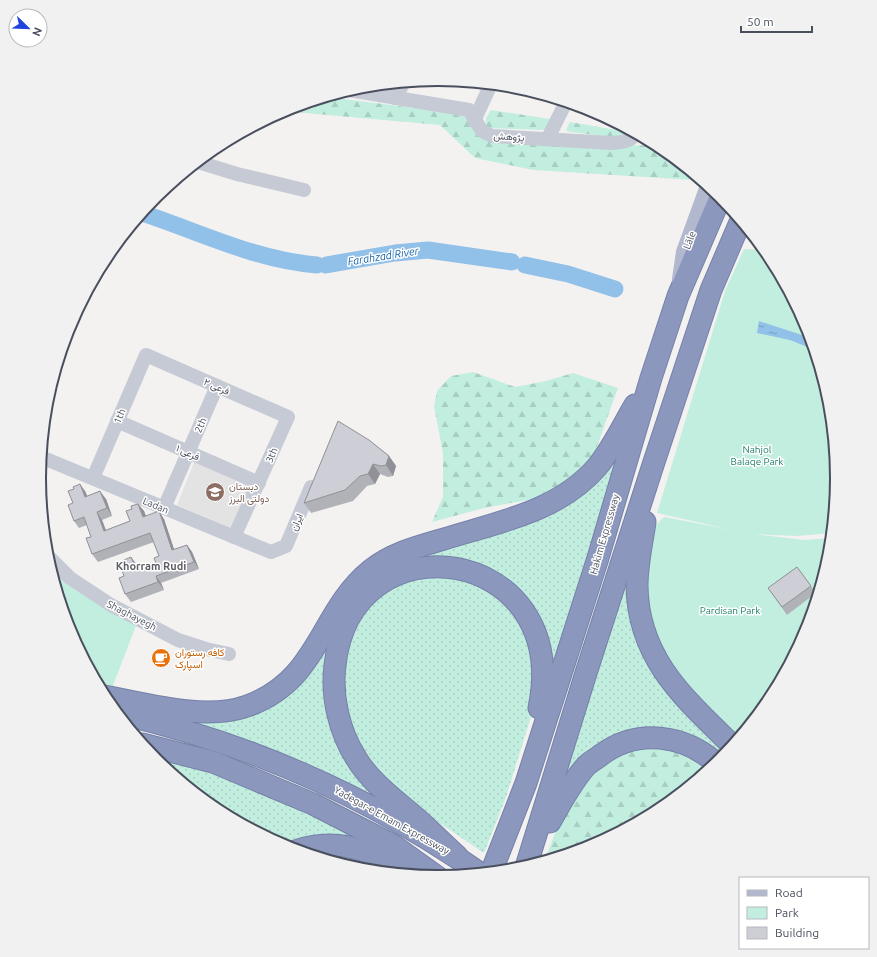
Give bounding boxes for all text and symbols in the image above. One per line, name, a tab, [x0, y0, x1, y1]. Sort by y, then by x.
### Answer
north arrow	[8, 8, 48, 48]
scale bar	[741, 8, 812, 34]
text: 50 m	[747, 15, 774, 28]
text: N	[30, 26, 44, 38]
street label: پژوهش	[493, 130, 525, 145]
street label: Lāle	[681, 230, 698, 251]
water label: Farahzad River	[347, 244, 420, 268]
street label: فرعی ۲	[202, 376, 232, 398]
street label: 1th	[111, 407, 128, 425]
street label: 2th	[192, 416, 209, 434]
street label: فرعی ۱	[174, 442, 202, 464]
park label: Nahjol Balaqe Park	[731, 444, 783, 467]
street label: 3th	[263, 446, 280, 464]
school or university icon: دبستان دولتی البرز	[204, 481, 226, 503]
place label: دبستان دولتی البرز	[228, 481, 269, 505]
street label: Hakim Expressway	[588, 493, 621, 575]
street label: Ladan	[141, 495, 170, 516]
street label: ایران	[288, 512, 306, 533]
district label: Khorram Rudi	[116, 560, 186, 572]
street label: Shaghayegh	[105, 598, 159, 633]
park label: Pardisan Park	[700, 605, 760, 616]
cafe icon: کافه رستوران اسپارک	[150, 647, 172, 669]
place label: کافه رستوران اسپارک	[175, 647, 225, 672]
street label: Yadegar-e Emam Expressway	[332, 784, 451, 857]
legend	[739, 877, 869, 949]
text: Road	[775, 886, 803, 899]
text: Park	[775, 906, 799, 919]
text: Building	[775, 926, 819, 939]

